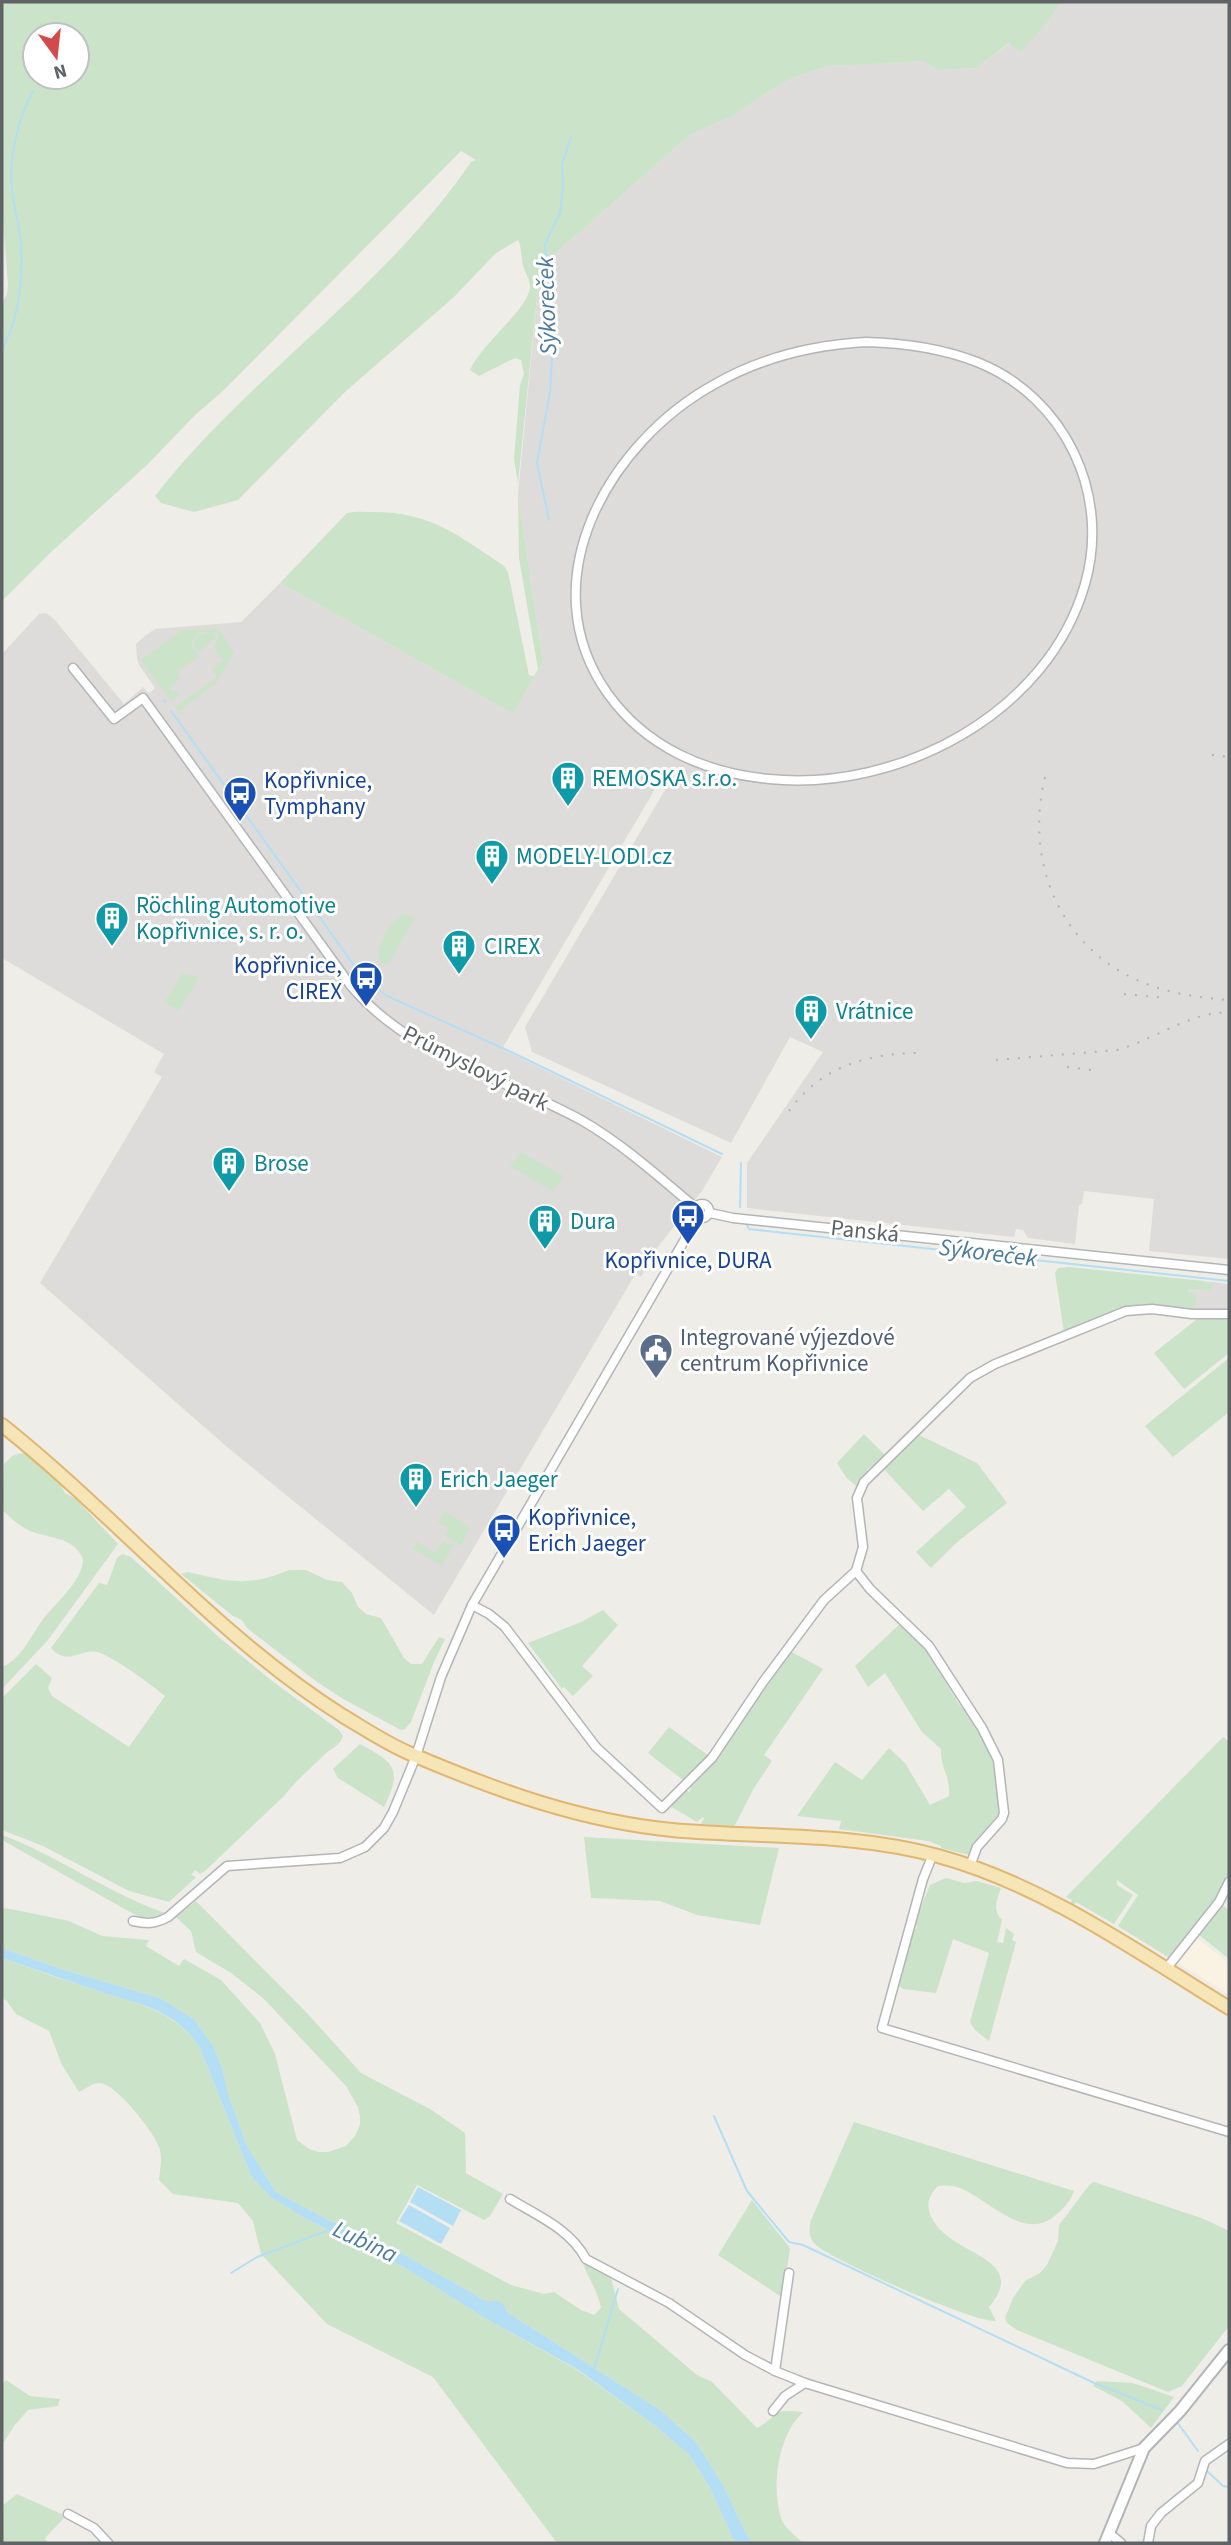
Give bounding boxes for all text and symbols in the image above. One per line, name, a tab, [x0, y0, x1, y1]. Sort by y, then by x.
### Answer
north arrow	[21, 21, 91, 91]
text: N	[50, 56, 70, 86]
water label: Sýkoreček	[528, 255, 566, 356]
building icon: REMOSKA s.r.o.	[549, 759, 587, 808]
place label: REMOSKA s.r.o.	[592, 762, 737, 795]
place label: Kopřivnice, Tymphany	[264, 764, 372, 823]
bus stop icon: Kopřivnice, Tymphany	[221, 774, 259, 823]
building icon: MODELY-LODI.cz	[473, 837, 511, 886]
place label: MODELY-LODI.cz	[516, 840, 672, 873]
place label: Röchling Automotive Kopřivnice, s. r. o.	[136, 889, 336, 948]
building icon: Röchling Automotive Kopřivnice, s. r. o.	[93, 899, 131, 948]
building icon: CIREX	[440, 927, 478, 976]
place label: CIREX	[484, 930, 540, 963]
place label: Kopřivnice, CIREX	[234, 949, 342, 1008]
bus stop icon: Kopřivnice, CIREX	[347, 959, 385, 1008]
building icon: Vrátnice	[792, 992, 830, 1041]
place label: Vrátnice	[836, 995, 914, 1028]
street label: Průmyslový park	[397, 1017, 556, 1119]
building icon: Brose	[210, 1144, 248, 1193]
place label: Brose	[254, 1147, 309, 1180]
bus stop icon: Kopřivnice, DURA	[669, 1197, 707, 1246]
building icon: Dura	[526, 1202, 564, 1251]
place label: Dura	[570, 1205, 616, 1238]
street label: Panská	[829, 1211, 901, 1251]
water label: Sýkoreček	[937, 1230, 1040, 1276]
place label: Kopřivnice, DURA	[604, 1244, 772, 1277]
place label: Integrované výjezdové centrum Kopřivnice	[680, 1321, 895, 1380]
public building icon: Integrované výjezdové centrum Kopřivnice	[637, 1331, 675, 1380]
building icon: Erich Jaeger	[397, 1460, 435, 1509]
place label: Erich Jaeger	[440, 1463, 559, 1496]
place label: Kopřivnice, Erich Jaeger	[528, 1501, 647, 1560]
bus stop icon: Kopřivnice, Erich Jaeger	[485, 1511, 523, 1560]
water label: Lubina	[327, 2212, 403, 2272]

